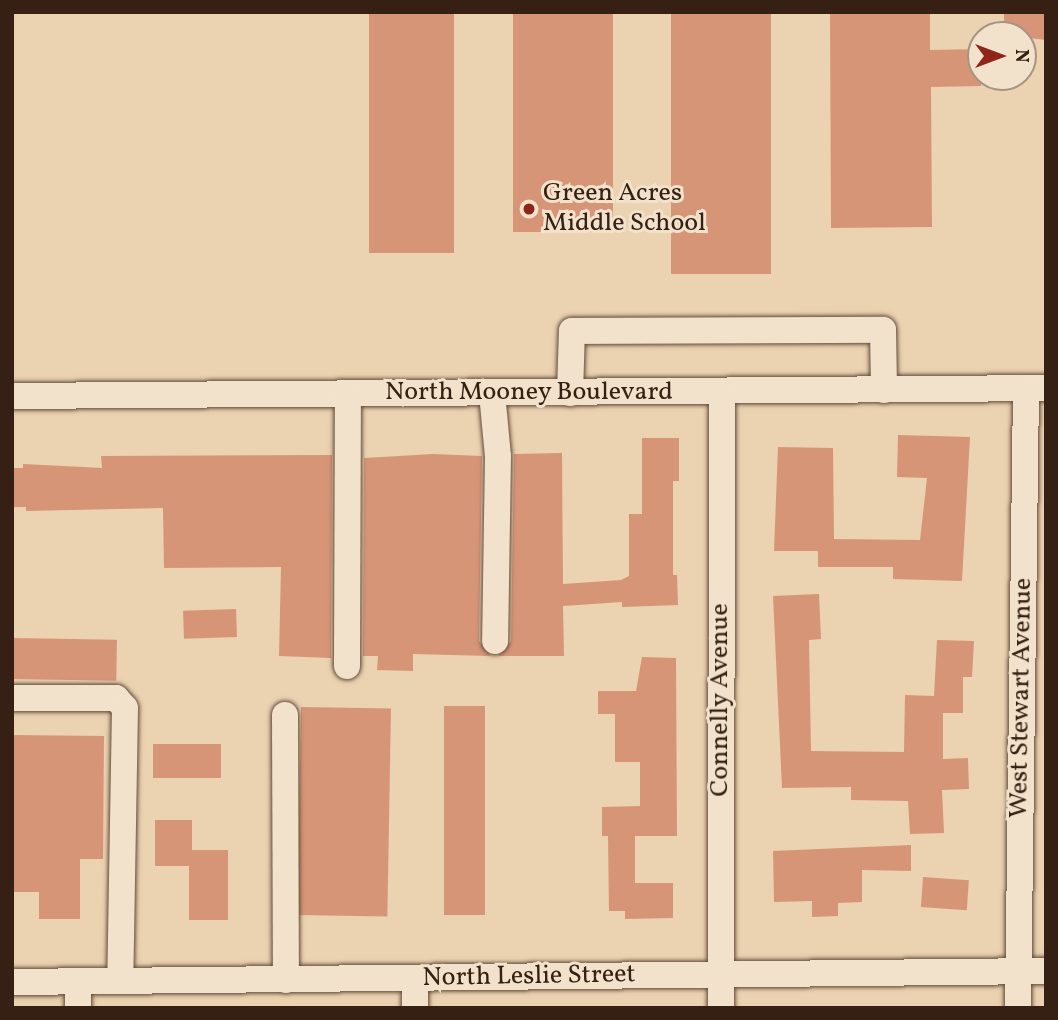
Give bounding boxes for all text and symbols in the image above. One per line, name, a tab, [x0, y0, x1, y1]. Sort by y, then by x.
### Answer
north arrow	[967, 21, 1037, 91]
text: N	[1008, 49, 1034, 63]
place label: Green Acres Middle School	[543, 178, 706, 240]
marker: Green Acres Middle School	[521, 201, 537, 217]
street label: North Mooney Boulevard	[385, 377, 673, 409]
street label: West Stewart Avenue	[1004, 578, 1040, 818]
street label: Connelly Avenue	[705, 603, 737, 797]
street label: North Leslie Street	[422, 960, 636, 994]

